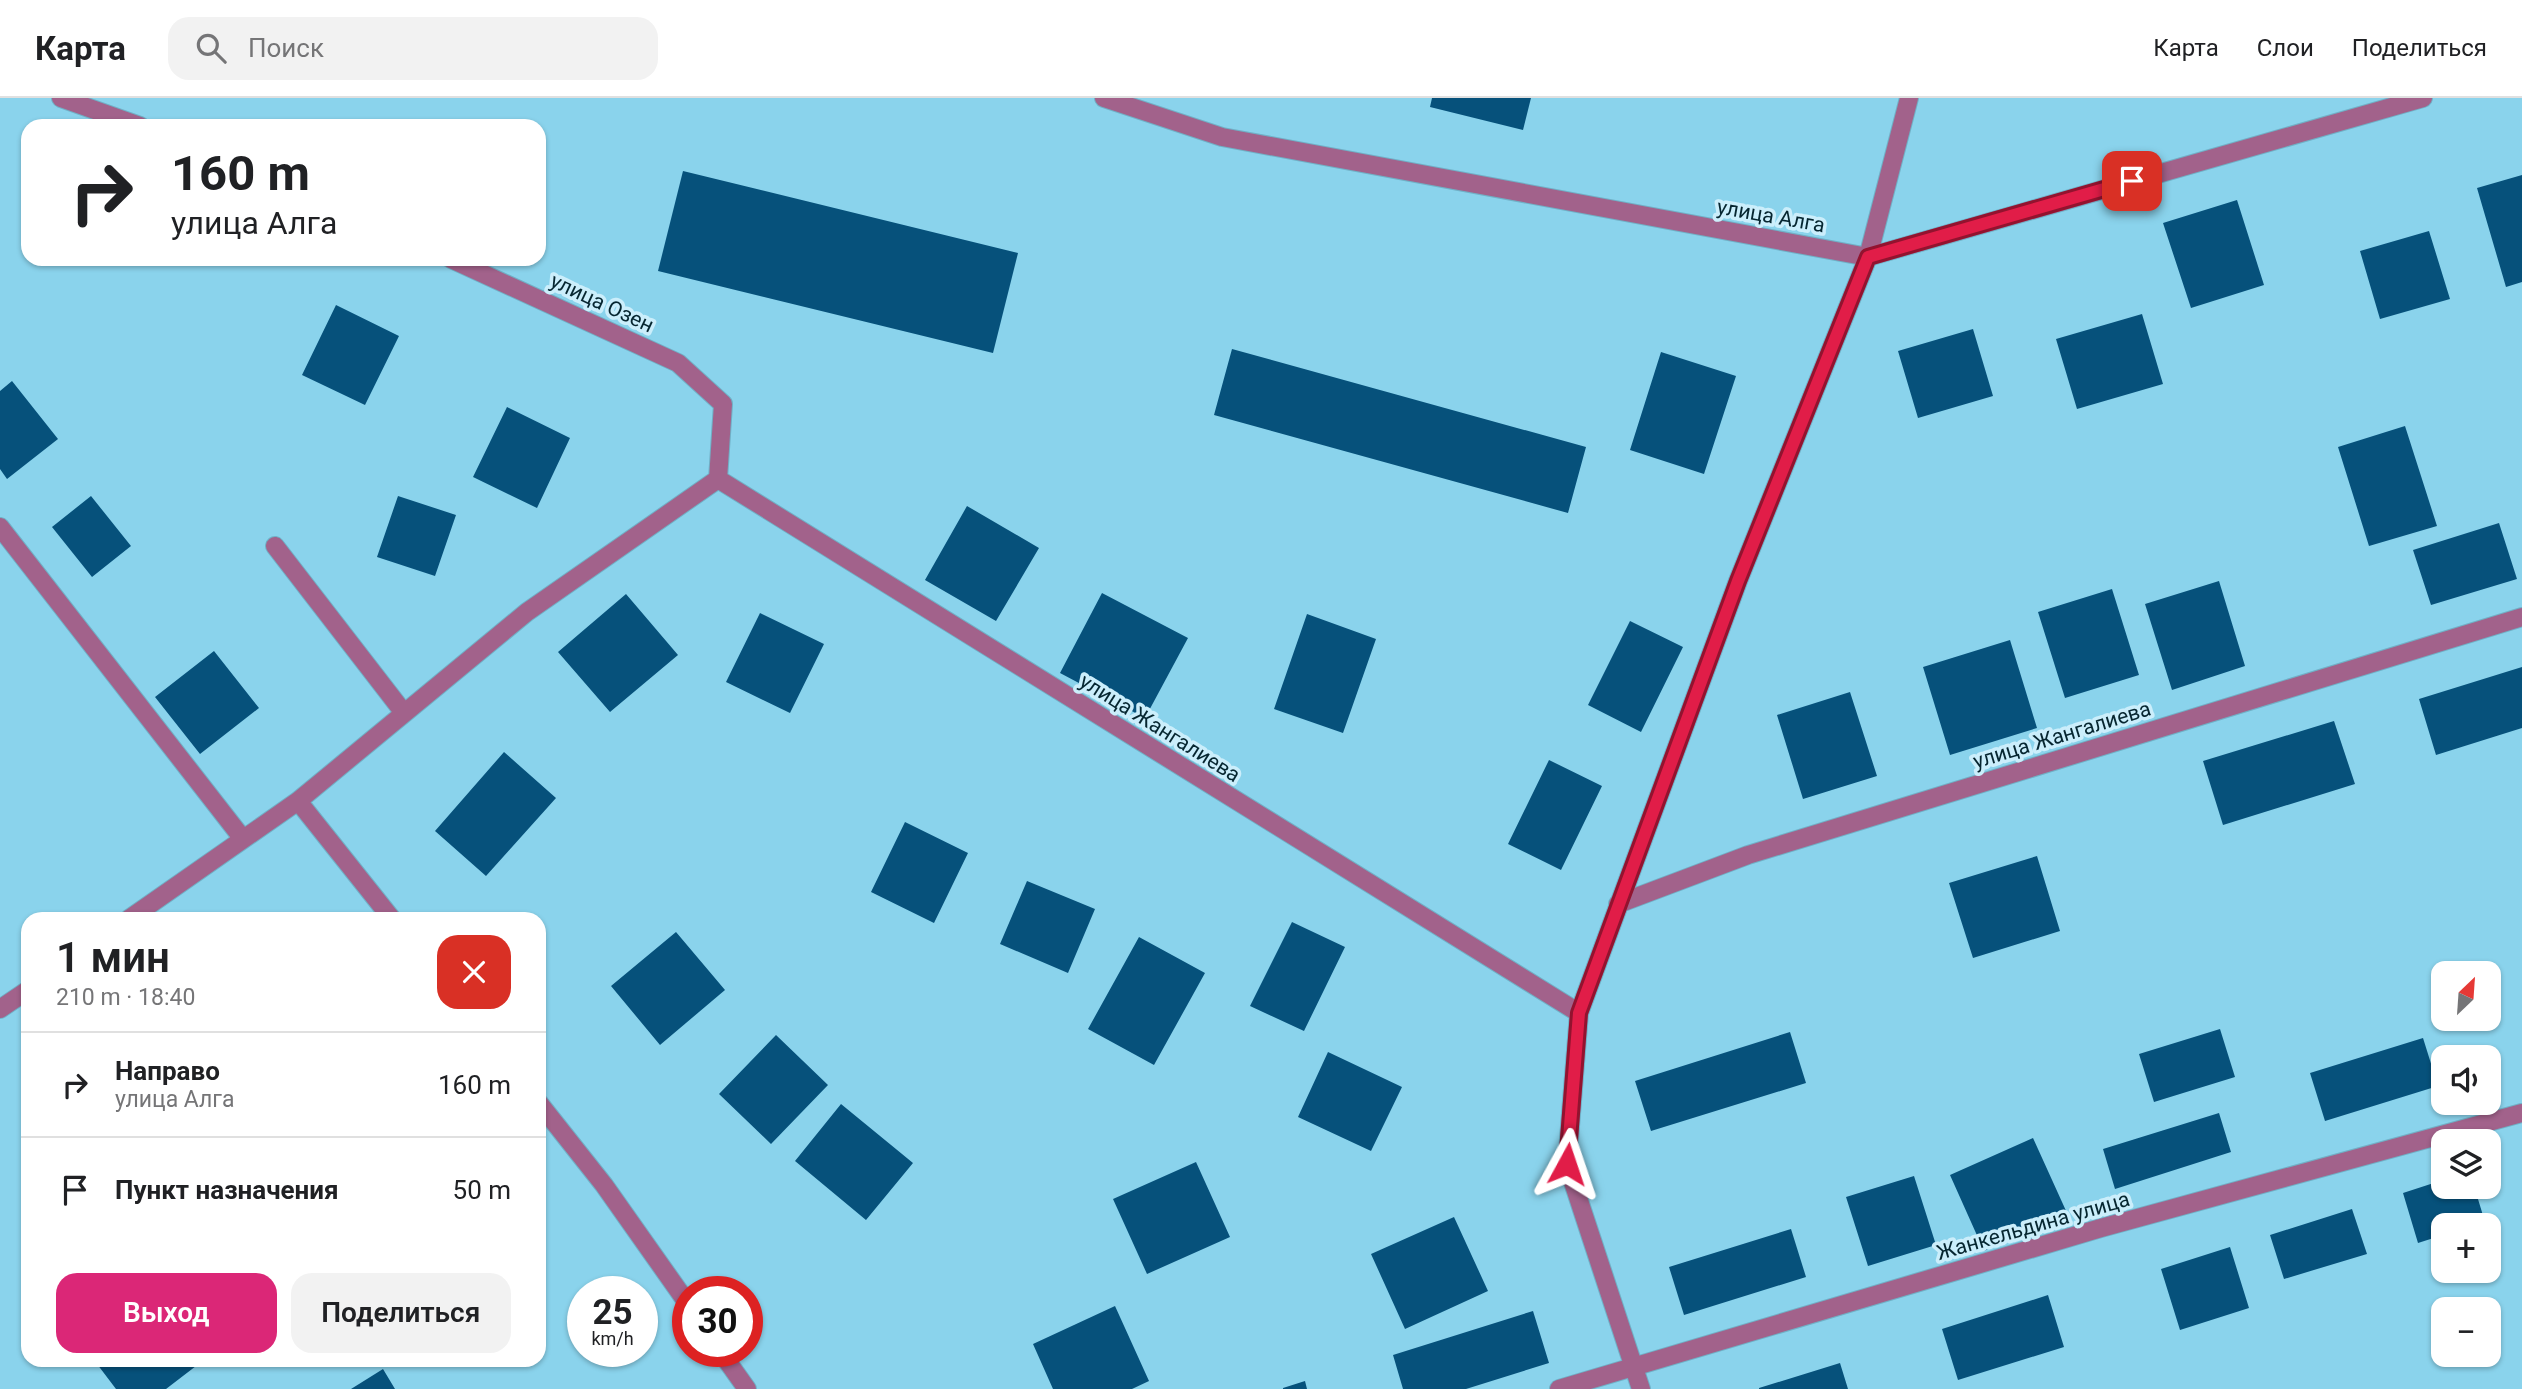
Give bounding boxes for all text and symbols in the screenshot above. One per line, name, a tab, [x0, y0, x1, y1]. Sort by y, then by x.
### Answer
search box	[168, 17, 658, 80]
text: Карта	[35, 29, 126, 68]
icon: search	[192, 29, 230, 67]
text: Поиск	[248, 33, 324, 63]
text: Карта	[2153, 34, 2219, 62]
text: Слои	[2257, 34, 2314, 62]
text: Поделиться	[2352, 34, 2487, 62]
text: 160 m	[171, 145, 310, 202]
icon: right	[56, 147, 147, 238]
pin	[2102, 151, 2162, 211]
icon: arrive	[2113, 162, 2151, 200]
street label: улица Алга	[1715, 195, 1827, 237]
text: улица Алга	[171, 204, 337, 242]
street label: улица Озен	[547, 269, 657, 337]
street label: улица Жангалиева	[1075, 669, 1245, 787]
street label: улица Жангалиева	[1970, 697, 2154, 773]
text: 1 мин	[56, 933, 170, 982]
button: close	[437, 935, 511, 1009]
north arrow	[2431, 961, 2501, 1031]
map controls	[2431, 961, 2501, 1367]
text: 210 m · 18:40	[56, 984, 195, 1011]
button: sound	[2431, 1045, 2501, 1115]
text: Направо	[115, 1056, 220, 1086]
icon: right	[56, 1066, 94, 1104]
text: 160 m	[438, 1070, 511, 1100]
text: улица Алга	[115, 1086, 235, 1113]
position arrow	[1530, 1127, 1604, 1201]
button: layers	[2431, 1129, 2501, 1199]
icon: arrive	[56, 1171, 94, 1209]
text: Пункт назначения	[115, 1175, 339, 1205]
text: 50 m	[453, 1175, 511, 1205]
street label: Жанкельдина улица	[1934, 1187, 2132, 1265]
button: +	[2431, 1213, 2501, 1283]
button: Выход	[56, 1273, 277, 1353]
button: Поделиться	[291, 1273, 511, 1353]
speed limit sign: 30	[672, 1276, 763, 1367]
text: 25	[592, 1292, 633, 1333]
button: −	[2431, 1297, 2501, 1367]
text: km/h	[591, 1328, 634, 1349]

